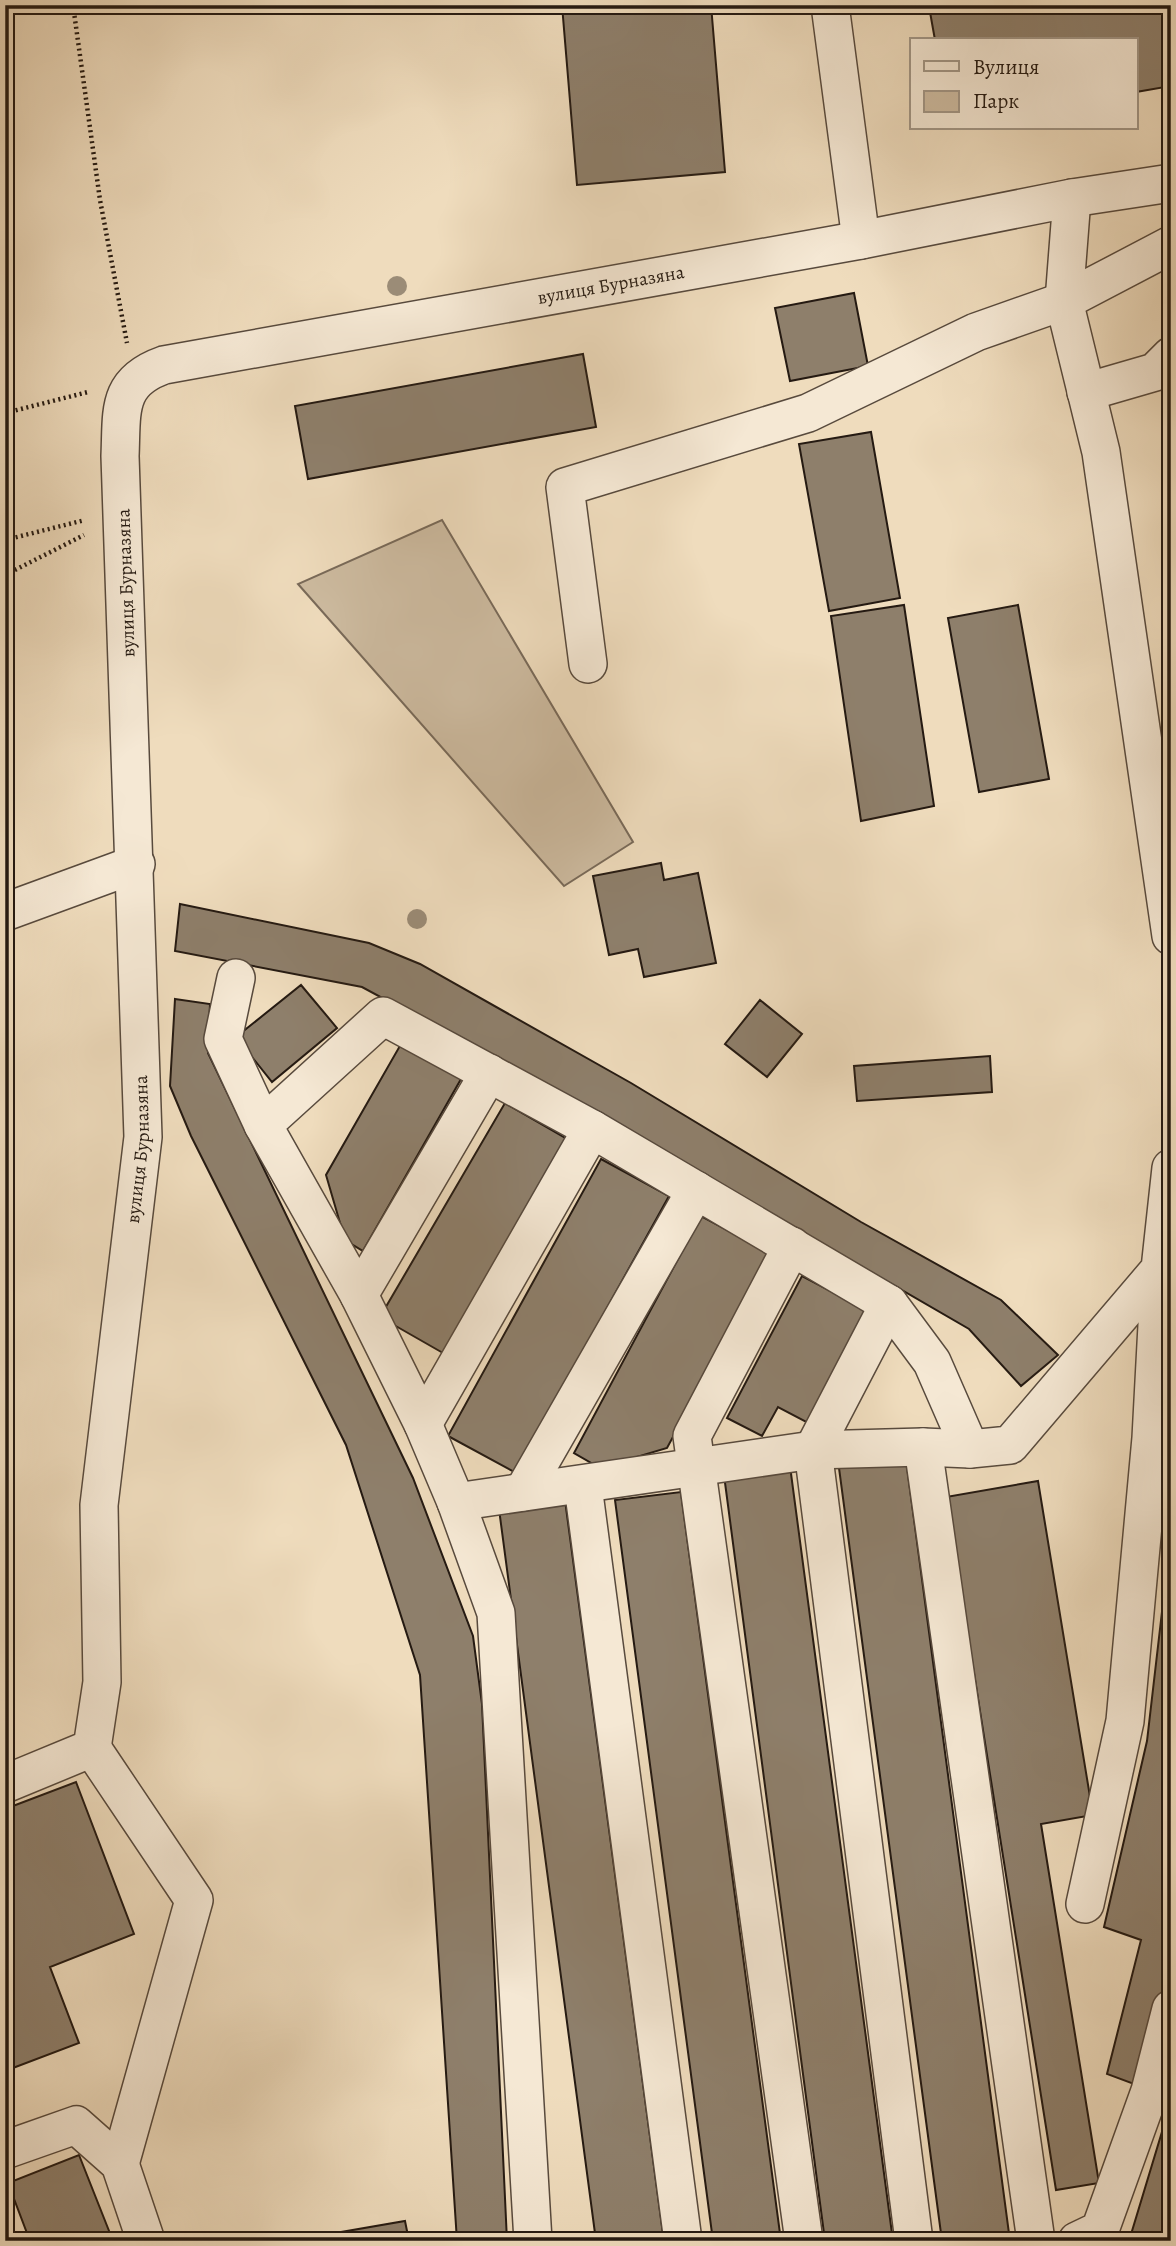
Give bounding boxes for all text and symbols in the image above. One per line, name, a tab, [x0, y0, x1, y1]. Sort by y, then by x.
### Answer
legend	[910, 38, 1138, 130]
text: Вулиця	[973, 53, 1039, 81]
text: Парк	[973, 87, 1019, 115]
street label: вулиця Бурназяна	[535, 259, 687, 311]
street label: вулиця Бурназяна	[110, 508, 142, 658]
street label: вулиця Бурназяна	[120, 1075, 156, 1225]

